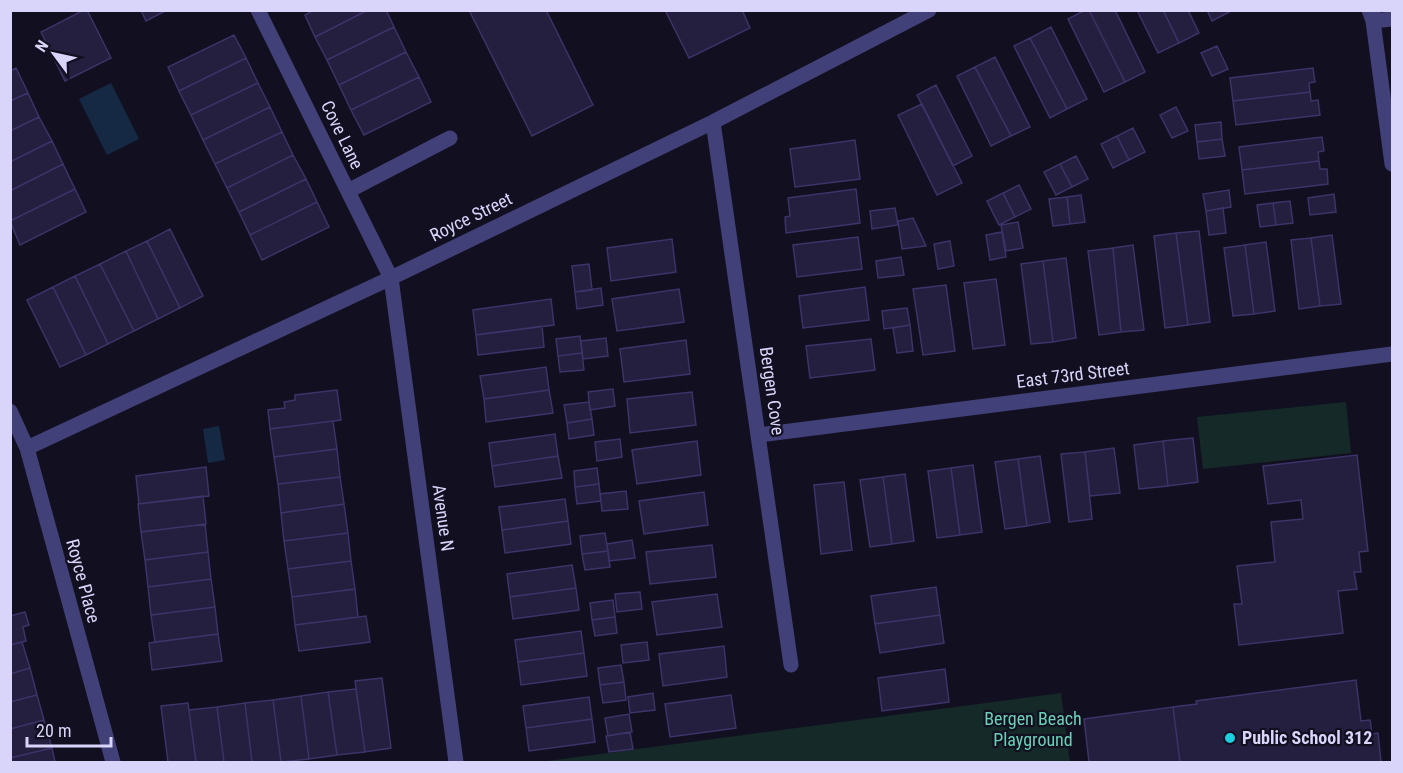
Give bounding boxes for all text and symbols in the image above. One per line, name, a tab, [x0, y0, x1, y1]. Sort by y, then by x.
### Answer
north arrow	[24, 24, 84, 84]
text: N	[31, 37, 52, 55]
street label: Cove Lane	[317, 97, 368, 172]
street label: Royce Street	[426, 188, 515, 245]
street label: Bergen Cove	[756, 345, 789, 436]
street label: East 73rd Street	[1015, 357, 1131, 392]
street label: Avenue N	[428, 483, 459, 553]
street label: Royce Place	[62, 537, 105, 625]
park label: Bergen Beach Playground	[984, 708, 1082, 750]
scale bar	[27, 710, 111, 748]
text: 20 m	[36, 720, 71, 741]
place label: Public School 312	[1242, 727, 1372, 748]
marker: Public School 312	[1223, 731, 1237, 745]

